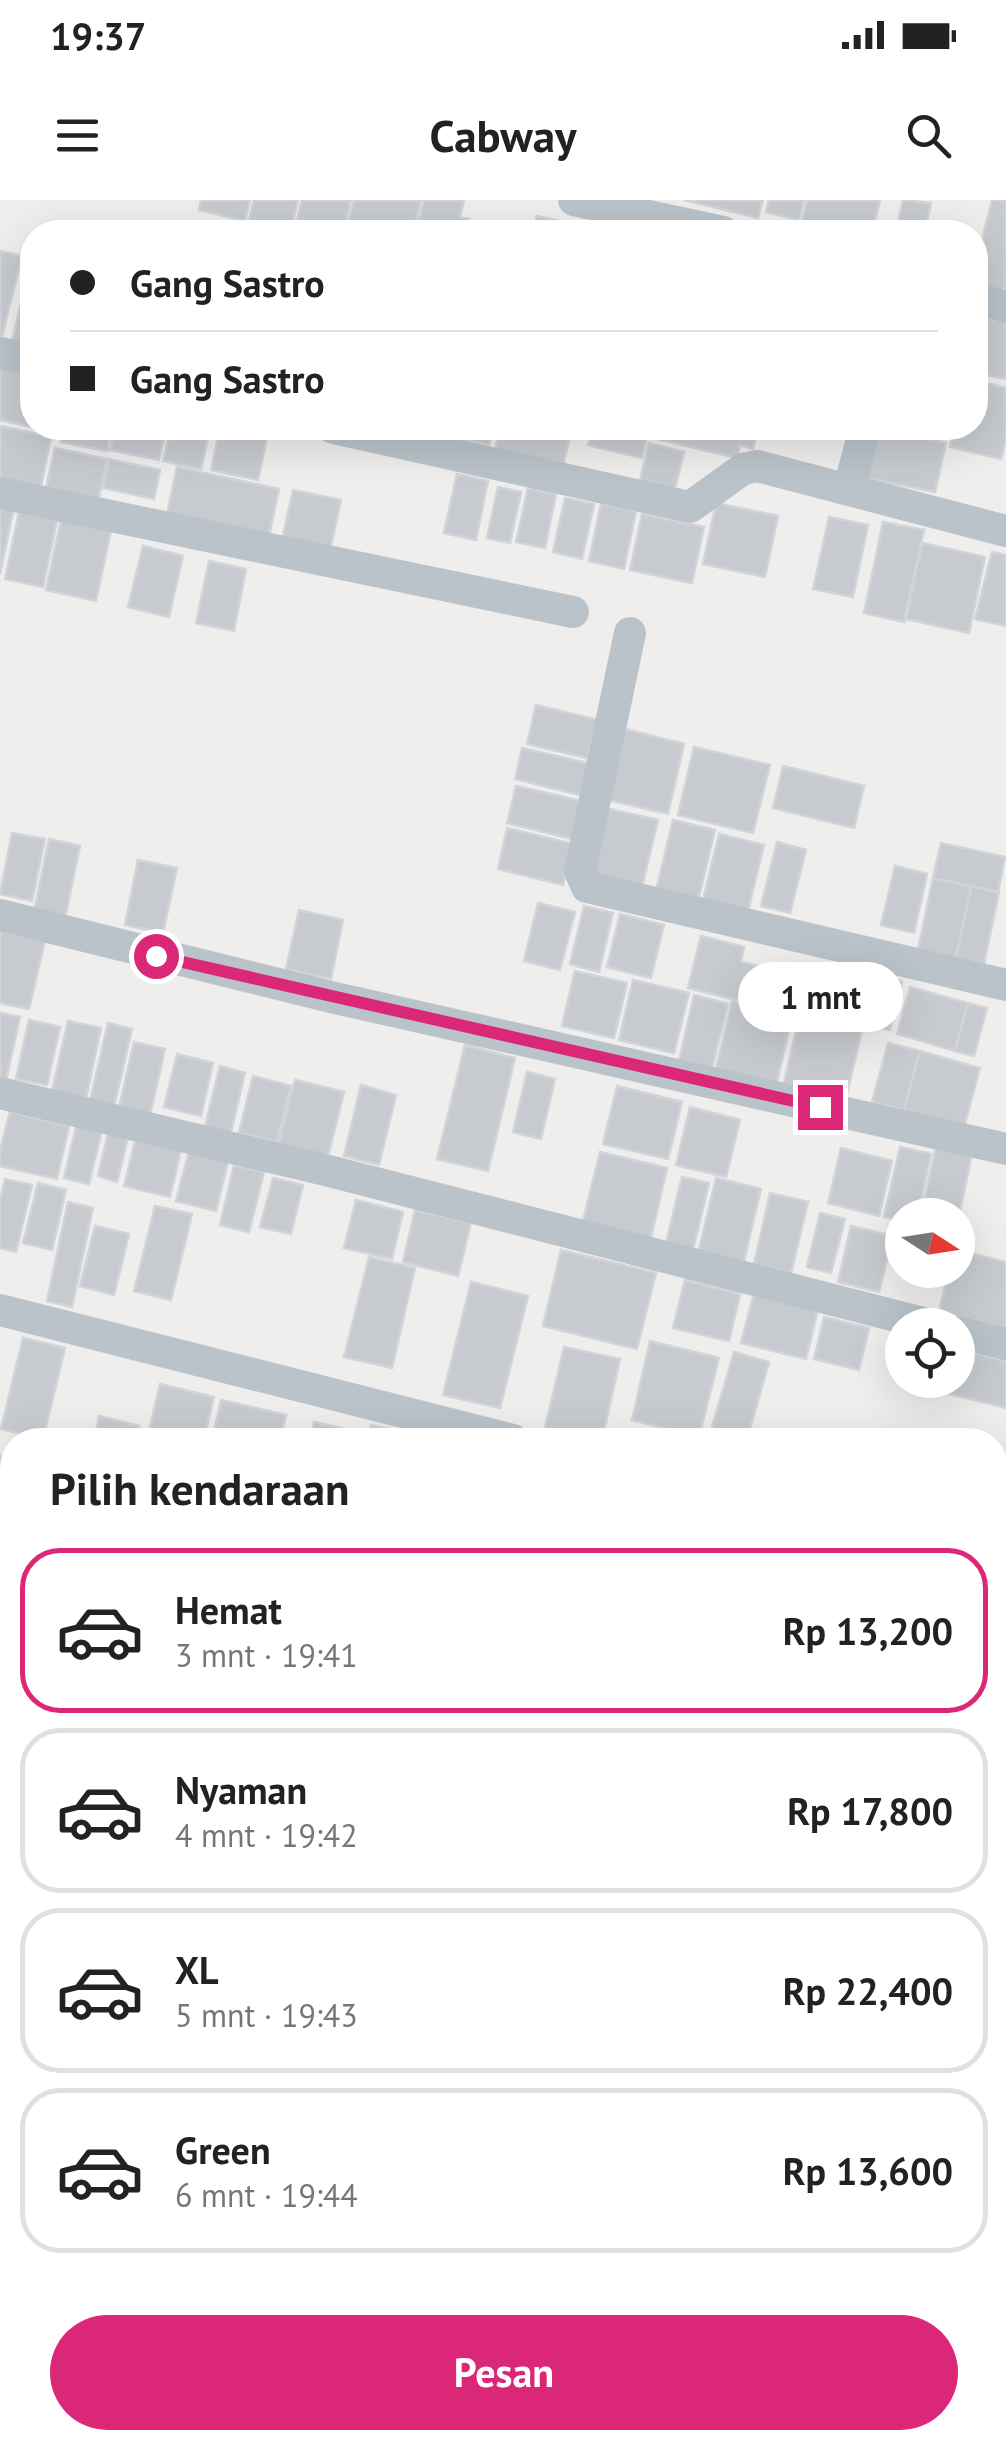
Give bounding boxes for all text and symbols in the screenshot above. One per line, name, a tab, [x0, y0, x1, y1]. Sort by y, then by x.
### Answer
text: 19:37	[50, 11, 146, 60]
text: Cabway	[430, 106, 576, 164]
icon: menu	[50, 108, 105, 163]
icon: search	[901, 108, 956, 163]
text: Gang Sastro	[130, 258, 325, 307]
text: Gang Sastro	[130, 354, 325, 403]
route start	[134, 934, 179, 979]
callout: 1 mnt	[738, 962, 902, 1032]
text: 1 mnt	[780, 976, 861, 1018]
route end	[798, 1085, 843, 1130]
north arrow	[885, 1198, 975, 1288]
map controls	[885, 1198, 975, 1398]
button: locate	[885, 1308, 975, 1398]
text: Pilih kendaraan	[50, 1459, 350, 1517]
text: Hemat	[175, 1585, 282, 1634]
icon: car	[55, 1586, 145, 1676]
text: Rp 13,200	[783, 1606, 953, 1655]
text: 3 mnt · 19:41	[175, 1634, 358, 1676]
text: Nyaman	[175, 1765, 307, 1814]
icon: car	[55, 1766, 145, 1856]
text: Rp 17,800	[787, 1786, 953, 1835]
text: 4 mnt · 19:42	[175, 1814, 358, 1856]
text: XL	[175, 1945, 219, 1994]
icon: car	[55, 1946, 145, 2036]
text: Rp 22,400	[783, 1966, 953, 2015]
text: 5 mnt · 19:43	[175, 1994, 358, 2036]
text: Green	[175, 2125, 271, 2174]
icon: car	[55, 2126, 145, 2216]
text: Rp 13,600	[783, 2146, 953, 2195]
text: 6 mnt · 19:44	[175, 2174, 358, 2216]
button: Pesan	[50, 2315, 958, 2430]

